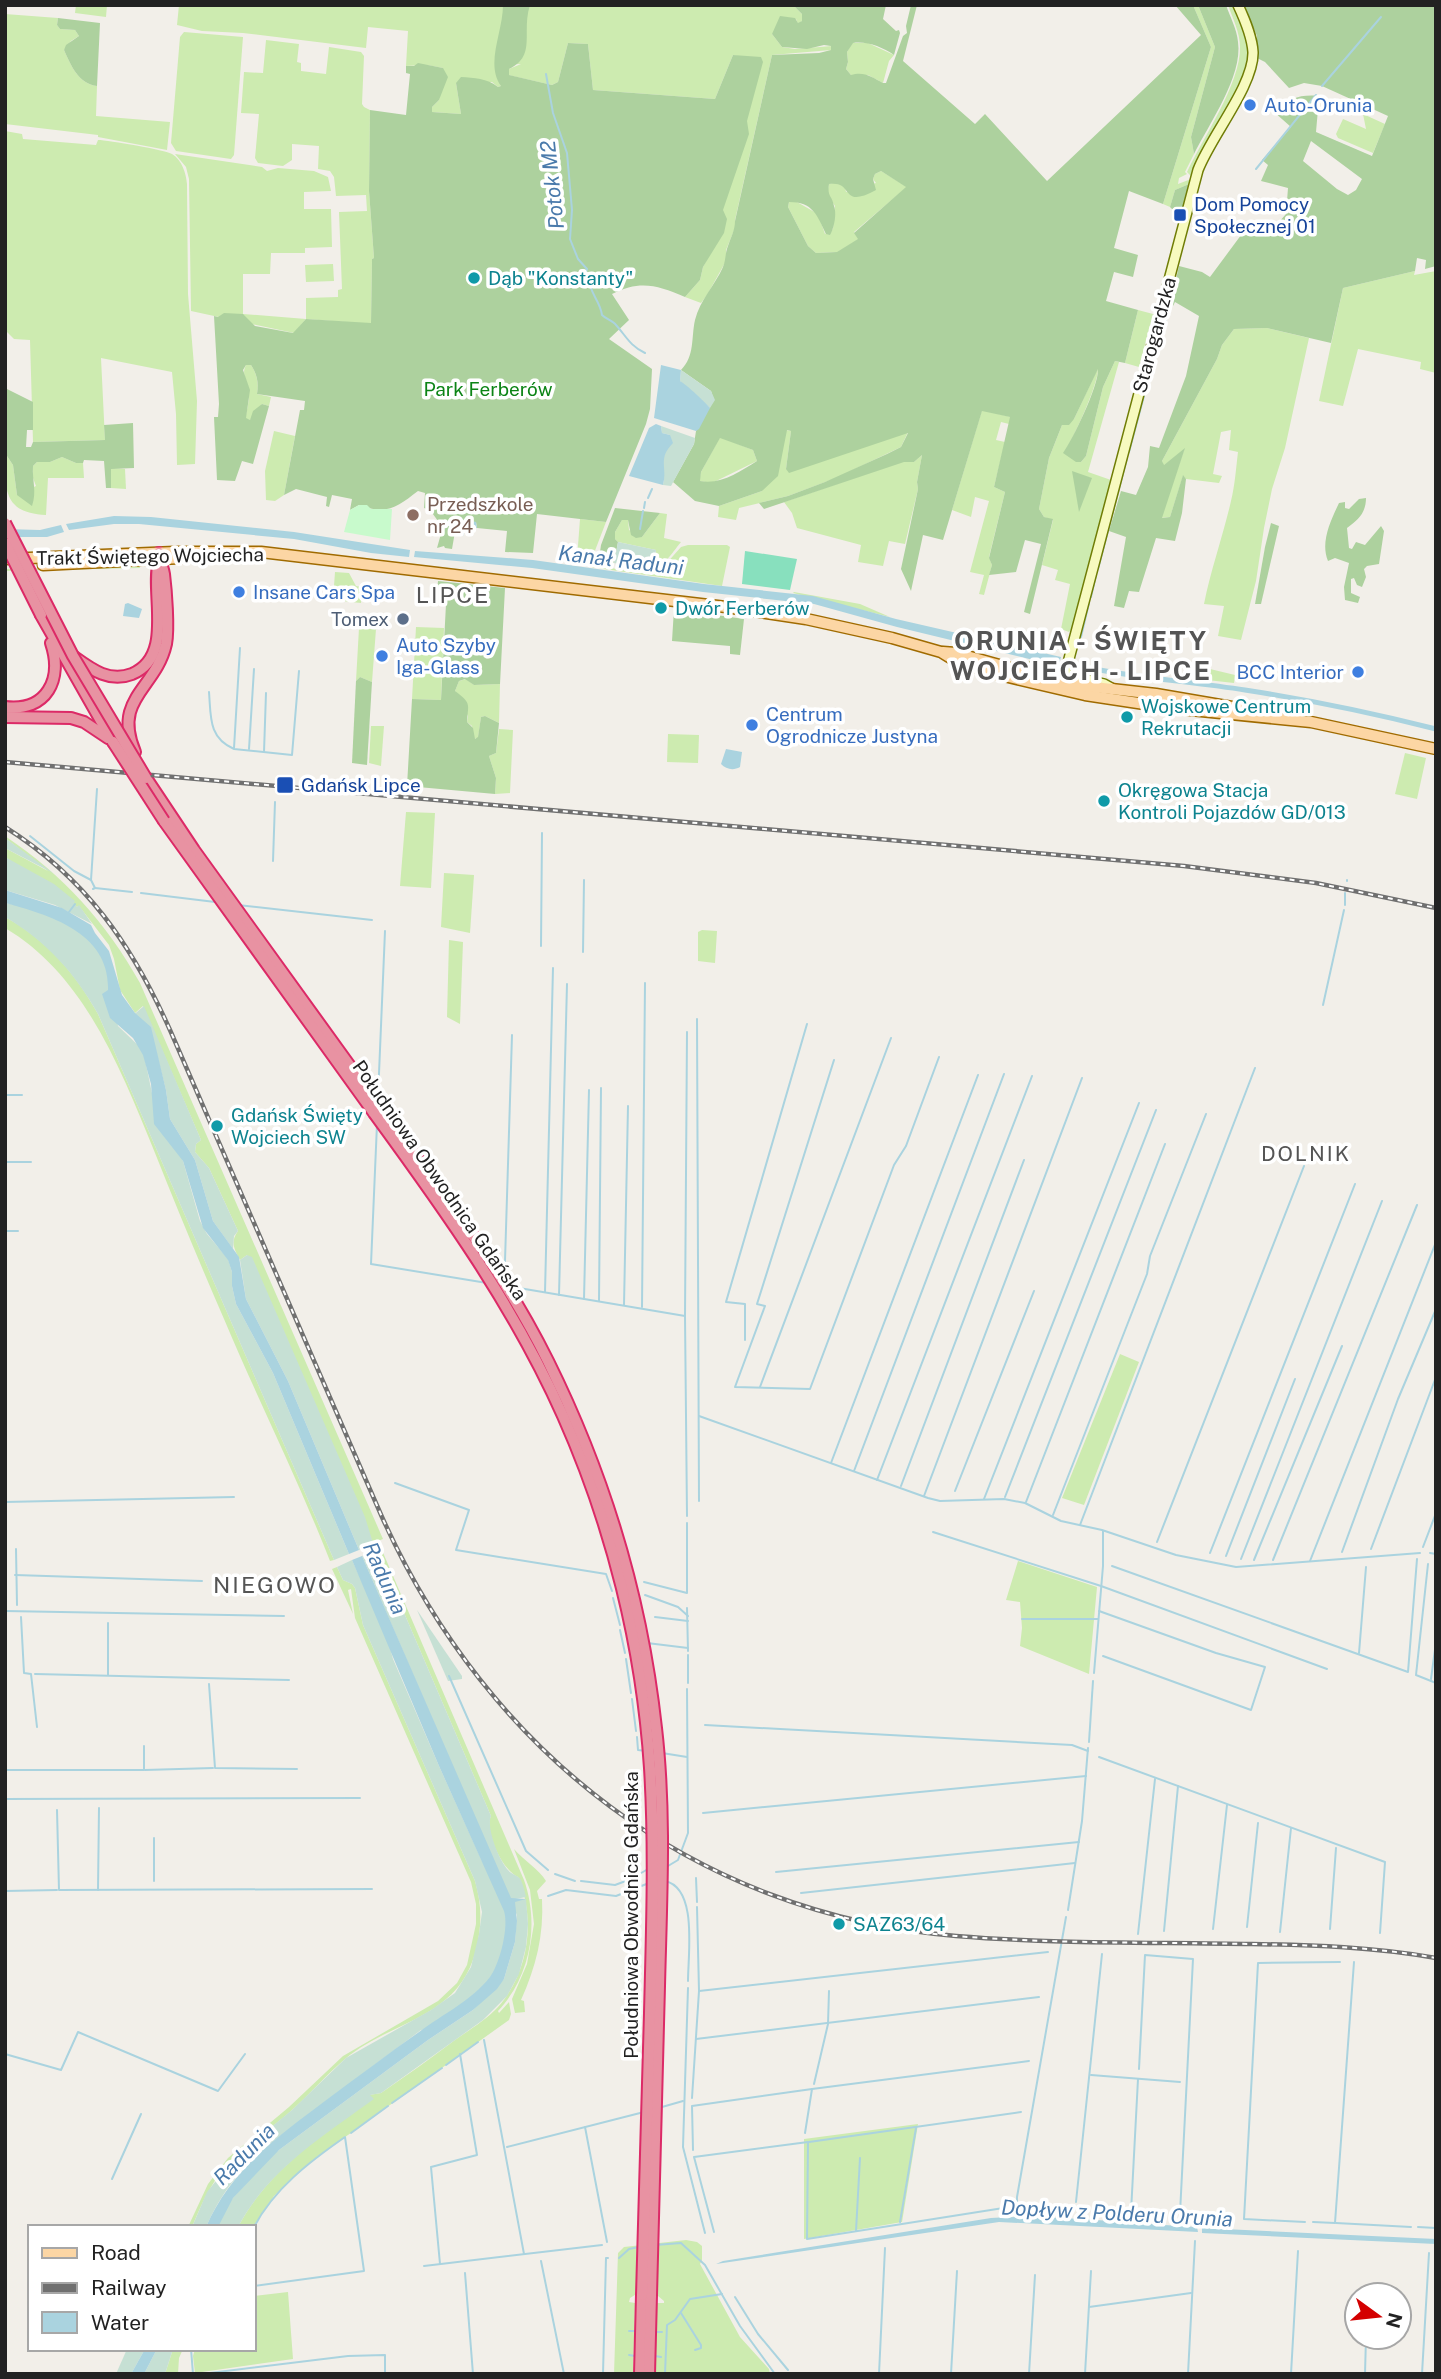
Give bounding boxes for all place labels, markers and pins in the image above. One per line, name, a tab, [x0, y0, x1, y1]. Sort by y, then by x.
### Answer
place label: Auto-Orunia	[1264, 94, 1372, 116]
marker: Auto-Orunia	[1242, 97, 1258, 113]
place label: Dom Pomocy Społecznej 01	[1194, 193, 1316, 237]
marker: Dom Pomocy Społecznej 01	[1172, 207, 1188, 223]
place label: Dąb "Konstanty"	[488, 267, 633, 289]
marker: Dąb "Konstanty"	[466, 270, 482, 286]
place label: Przedszkole nr 24	[427, 493, 534, 537]
marker: Przedszkole nr 24	[405, 507, 421, 523]
place label: Insane Cars Spa	[253, 581, 395, 603]
marker: Insane Cars Spa	[231, 584, 247, 600]
place label: Dwór Ferberów	[675, 597, 810, 619]
marker: Dwór Ferberów	[653, 600, 669, 616]
place label: Tomex	[331, 608, 389, 630]
marker: Tomex	[395, 611, 411, 627]
place label: Auto Szyby Iga-Glass	[396, 634, 496, 678]
marker: Auto Szyby Iga-Glass	[374, 648, 390, 664]
place label: BCC Interior	[1236, 661, 1344, 683]
marker: BCC Interior	[1350, 664, 1366, 680]
place label: Wojskowe Centrum Rekrutacji	[1141, 695, 1311, 739]
place label: Centrum Ogrodnicze Justyna	[766, 703, 938, 747]
marker: Wojskowe Centrum Rekrutacji	[1119, 709, 1135, 725]
marker: Centrum Ogrodnicze Justyna	[744, 717, 760, 733]
place label: Gdańsk Lipce	[301, 774, 421, 796]
marker: Gdańsk Lipce	[275, 775, 295, 795]
place label: Okręgowa Stacja Kontroli Pojazdów GD/013	[1118, 779, 1346, 823]
marker: Okręgowa Stacja Kontroli Pojazdów GD/013	[1096, 793, 1112, 809]
place label: Gdańsk Święty Wojciech SW	[231, 1104, 363, 1148]
marker: Gdańsk Święty Wojciech SW	[209, 1118, 225, 1134]
place label: SAZ63/64	[853, 1913, 945, 1935]
marker: SAZ63/64	[831, 1916, 847, 1932]

